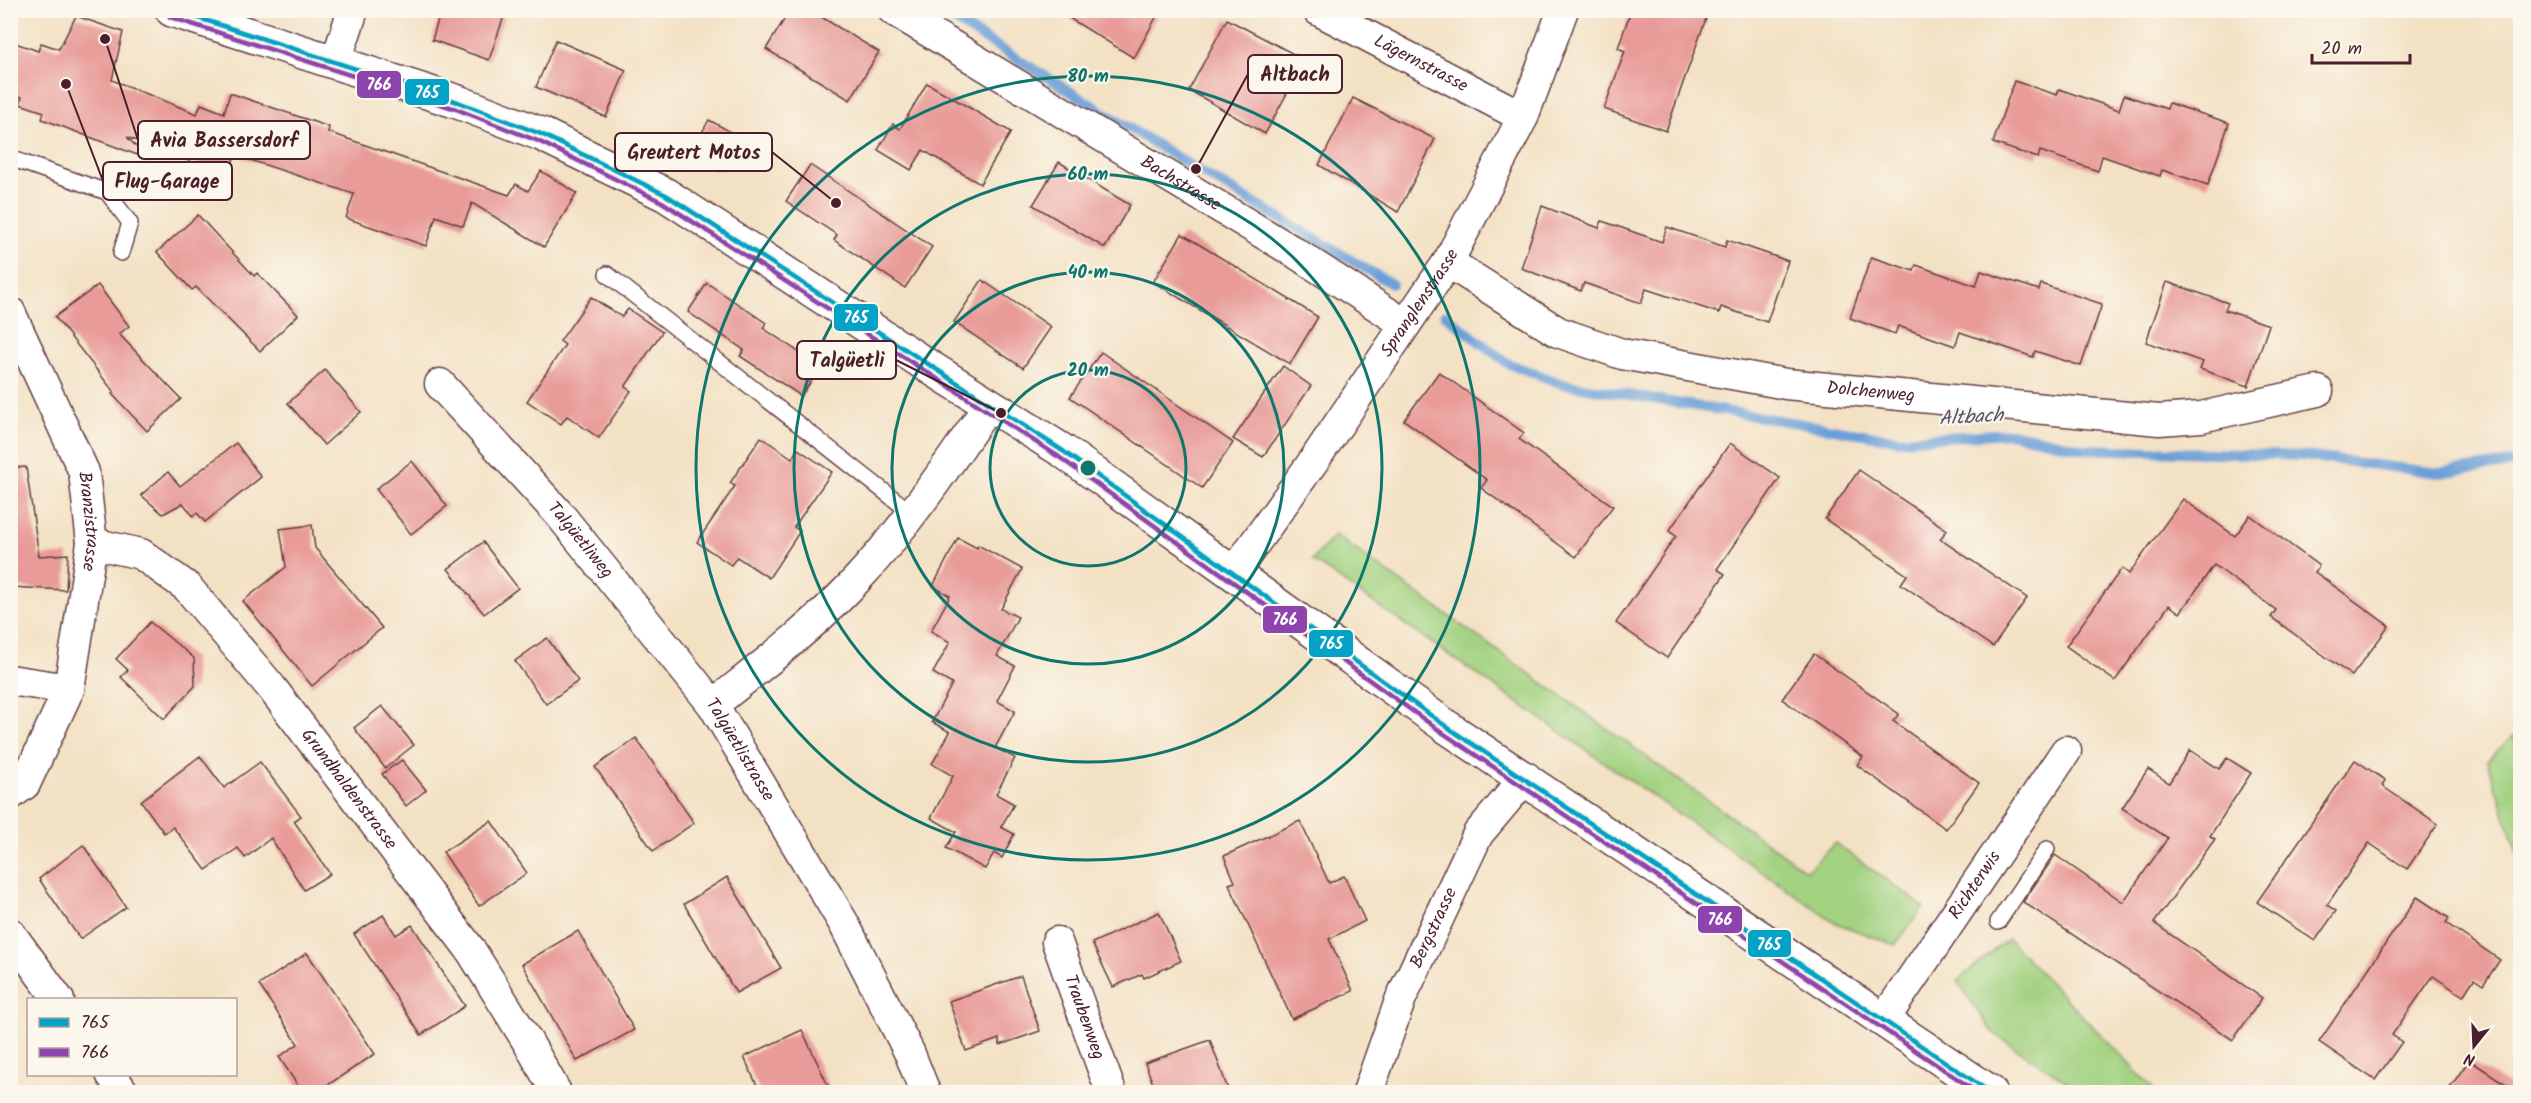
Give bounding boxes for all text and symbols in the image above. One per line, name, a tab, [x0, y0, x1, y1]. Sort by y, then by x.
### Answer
street label: Lägernstrasse	[1368, 27, 1473, 100]
scale bar	[2312, 27, 2410, 65]
text: 20 m	[2321, 35, 2362, 64]
callout: Altbach	[1248, 55, 1342, 93]
text: Altbach	[1260, 60, 1330, 92]
text: 80 m	[1067, 63, 1109, 92]
line badge: 766	[356, 70, 402, 99]
text: 766	[367, 73, 392, 98]
line badge: 765	[404, 78, 450, 106]
text: 765	[415, 81, 441, 106]
callout: Avia Bassersdorf	[138, 121, 310, 159]
text: Avia Bassersdorf	[150, 126, 300, 158]
callout: Greutert Motos	[615, 133, 772, 171]
text: Greutert Motos	[627, 138, 761, 170]
street label: Bachstrasse	[1135, 148, 1227, 219]
text: 60 m	[1068, 161, 1109, 190]
callout: Flug-Garage	[103, 162, 232, 200]
text: Flug-Garage	[114, 167, 220, 199]
street label: Spranglenstrasse	[1373, 244, 1467, 363]
text: 40 m	[1068, 259, 1109, 288]
line badge: 765	[833, 303, 879, 332]
text: 765	[844, 306, 870, 331]
callout: Talgüetli	[797, 341, 896, 379]
text: Talgüetli	[810, 346, 885, 378]
text: 20 m	[1067, 357, 1109, 386]
street label: Dolchenweg	[1825, 374, 1916, 411]
water label: Altbach	[1938, 400, 2006, 436]
centre of rings	[1078, 458, 1098, 478]
street label: Branzistrasse	[70, 470, 107, 573]
street label: Talgüetliweg	[540, 495, 621, 585]
line badge: 766	[1262, 605, 1308, 634]
text: 766	[1273, 608, 1298, 633]
line badge: 765	[1308, 629, 1354, 658]
text: 765	[1319, 632, 1345, 657]
street label: Talgüetlistrasse	[698, 692, 782, 807]
street label: Grundhaldenstrasse	[293, 722, 404, 856]
street label: Richterwis	[1941, 845, 2009, 926]
street label: Bergstrasse	[1402, 883, 1465, 973]
line badge: 766	[1697, 905, 1743, 934]
text: 766	[1708, 908, 1733, 933]
line badge: 765	[1747, 929, 1792, 958]
text: 765	[1757, 933, 1783, 958]
street label: Traubenweg	[1055, 971, 1113, 1064]
legend	[27, 998, 237, 1076]
text: 765	[81, 1009, 110, 1038]
north arrow	[2444, 1016, 2504, 1076]
text: 766	[81, 1039, 109, 1068]
text: N	[2461, 1045, 2478, 1072]

